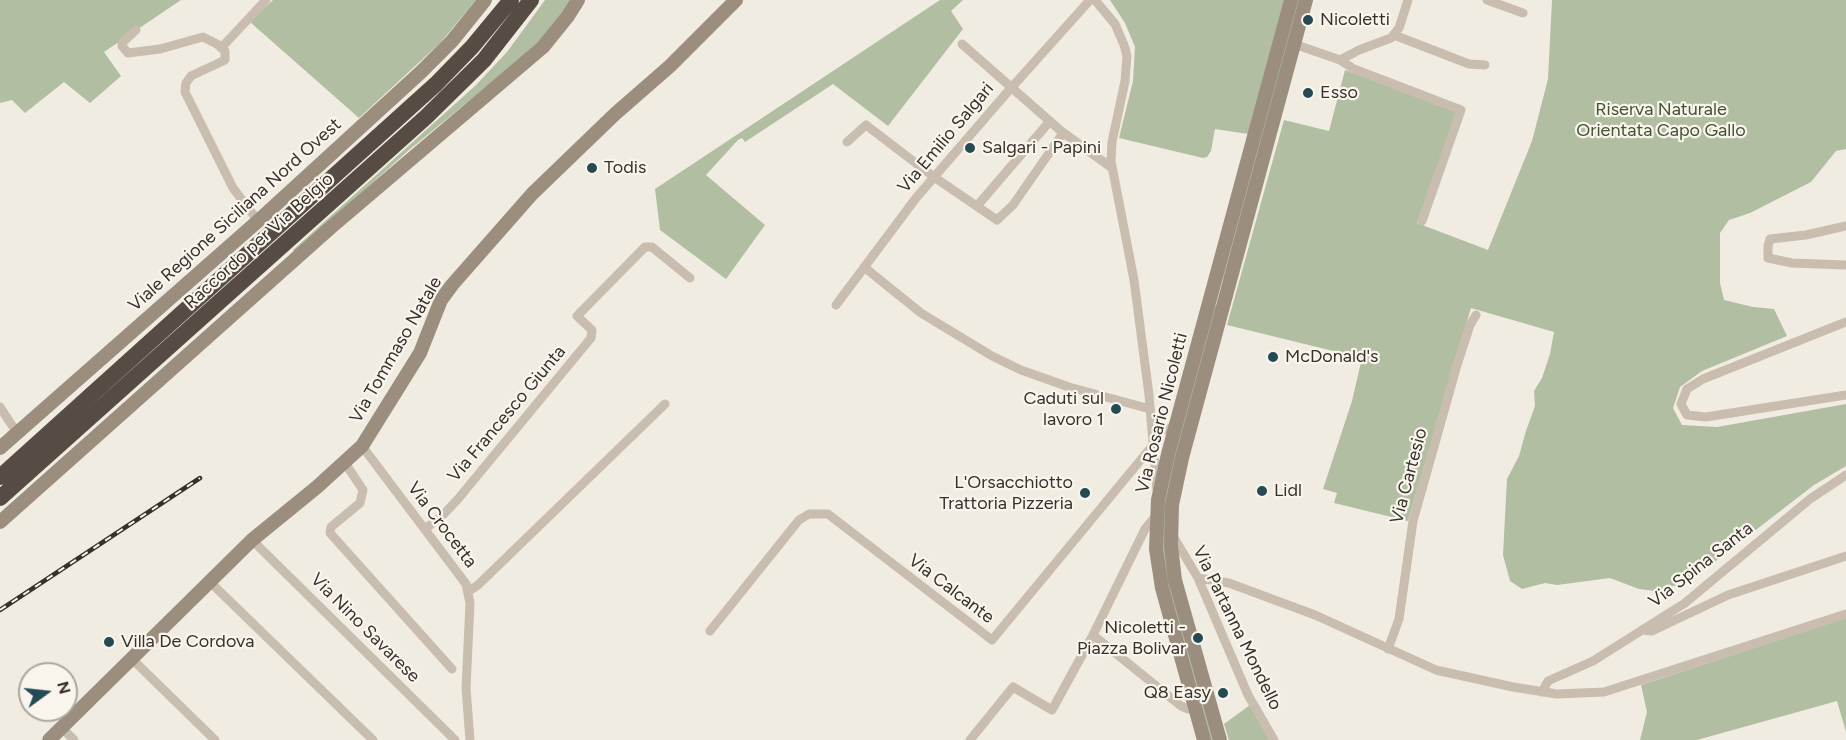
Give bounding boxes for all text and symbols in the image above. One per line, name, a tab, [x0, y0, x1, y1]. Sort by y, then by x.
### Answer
place label: Nicoletti	[1320, 9, 1390, 31]
marker: Nicoletti	[1301, 13, 1315, 27]
street label: Via Emilio Salgari	[893, 78, 999, 198]
place label: Esso	[1320, 82, 1358, 104]
marker: Esso	[1301, 86, 1315, 100]
park label: Riserva Naturale Orientata Capo Gallo	[1576, 99, 1746, 142]
street label: Viale Regione Siciliana Nord Ovest	[124, 114, 346, 316]
place label: Salgari - Papini	[982, 137, 1101, 159]
marker: Salgari - Papini	[963, 141, 977, 155]
place label: Todis	[604, 157, 646, 179]
marker: Todis	[585, 161, 599, 175]
street label: Raccordo per Via Belgio	[180, 168, 338, 314]
street label: Via Tommaso Natale	[345, 273, 447, 427]
street label: Via Rosario Nicoletti	[1132, 331, 1192, 495]
street label: Via Francesco Giunta	[444, 341, 570, 487]
place label: McDonald's	[1285, 346, 1379, 368]
marker: McDonald's	[1266, 350, 1280, 364]
place label: Caduti sul lavoro 1	[1023, 388, 1104, 430]
marker: Caduti sul lavoro 1	[1109, 402, 1123, 416]
street label: Via Cartesio	[1386, 426, 1432, 526]
place label: L'Orsacchiotto Trattoria Pizzeria	[939, 472, 1073, 514]
street label: Via Crocetta	[403, 478, 481, 572]
place label: Lidl	[1274, 480, 1302, 502]
marker: Lidl	[1255, 484, 1269, 498]
marker: L'Orsacchiotto Trattoria Pizzeria	[1078, 486, 1092, 500]
street label: Via Spina Santa	[1645, 518, 1757, 612]
street label: Via Partanna Mondello	[1188, 542, 1286, 714]
street label: Via Calcante	[904, 550, 998, 628]
street label: Via Nino Savarese	[306, 569, 424, 687]
place label: Nicoletti - Piazza Bolivar	[1077, 617, 1186, 660]
place label: Villa De Cordova	[121, 631, 254, 653]
marker: Nicoletti - Piazza Bolivar	[1191, 631, 1205, 645]
marker: Villa De Cordova	[102, 635, 116, 649]
north arrow	[18, 662, 78, 722]
text: N	[53, 679, 75, 696]
place label: Q8 Easy	[1144, 682, 1211, 704]
marker: Q8 Easy	[1216, 686, 1230, 700]

